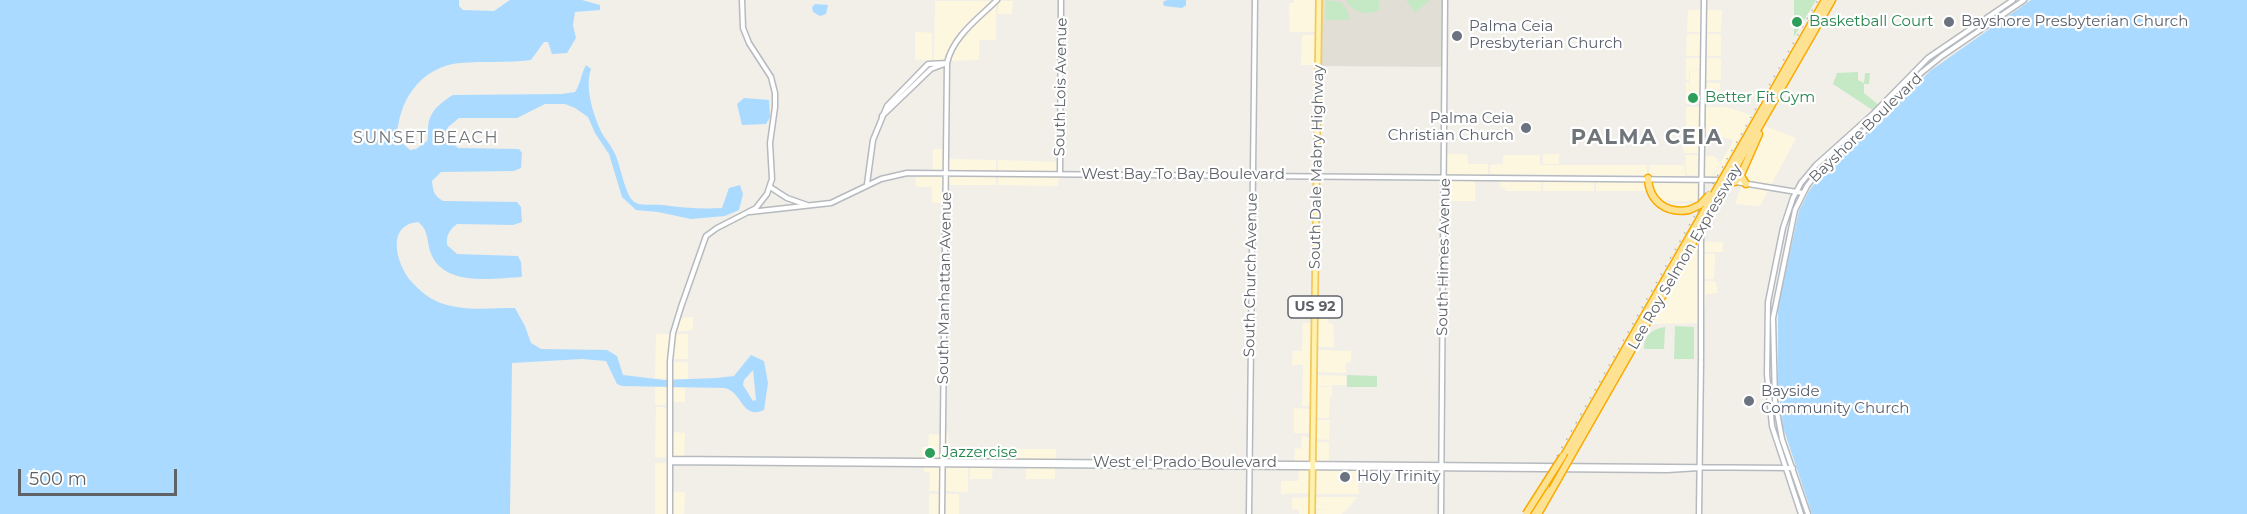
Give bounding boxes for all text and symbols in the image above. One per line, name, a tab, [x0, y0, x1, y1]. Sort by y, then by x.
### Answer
place label: Basketball Court	[1809, 13, 1933, 31]
place label: Bayshore Presbyterian Church	[1961, 13, 2188, 31]
marker: Basketball Court	[1790, 15, 1804, 29]
marker: Bayshore Presbyterian Church	[1942, 15, 1956, 29]
street label: South Lois Avenue	[1051, 17, 1071, 157]
place label: Palma Ceia Presbyterian Church	[1469, 18, 1623, 53]
marker: Palma Ceia Presbyterian Church	[1450, 29, 1464, 43]
street label: South Dale Mabry Highway	[1306, 65, 1328, 269]
street label: Bayshore Boulevard	[1806, 69, 1926, 187]
place label: Better Fit Gym	[1705, 89, 1815, 107]
marker: Better Fit Gym	[1686, 91, 1700, 105]
place label: Palma Ceia Christian Church	[1388, 110, 1514, 145]
marker: Palma Ceia Christian Church	[1519, 121, 1533, 135]
district label: PALMA CEIA	[1571, 125, 1723, 151]
district label: SUNSET BEACH	[353, 128, 499, 148]
street label: Lee Roy Selmon Expressway	[1624, 161, 1746, 353]
street label: West Bay To Bay Boulevard	[1081, 166, 1285, 184]
street label: South Himes Avenue	[1434, 178, 1454, 336]
street label: South Manhattan Avenue	[934, 192, 956, 384]
street label: South Church Avenue	[1241, 193, 1261, 357]
road number: US 92	[1288, 296, 1342, 318]
place label: Bayside Community Church	[1761, 383, 1909, 418]
marker: Bayside Community Church	[1742, 394, 1756, 408]
place label: Jazzercise	[942, 444, 1017, 462]
marker: Jazzercise	[923, 446, 937, 460]
street label: West el Prado Boulevard	[1093, 454, 1277, 472]
scale bar	[21, 457, 180, 495]
text: 500 m	[29, 468, 87, 490]
place label: Holy Trinity	[1357, 468, 1441, 486]
marker: Holy Trinity	[1338, 470, 1352, 484]

